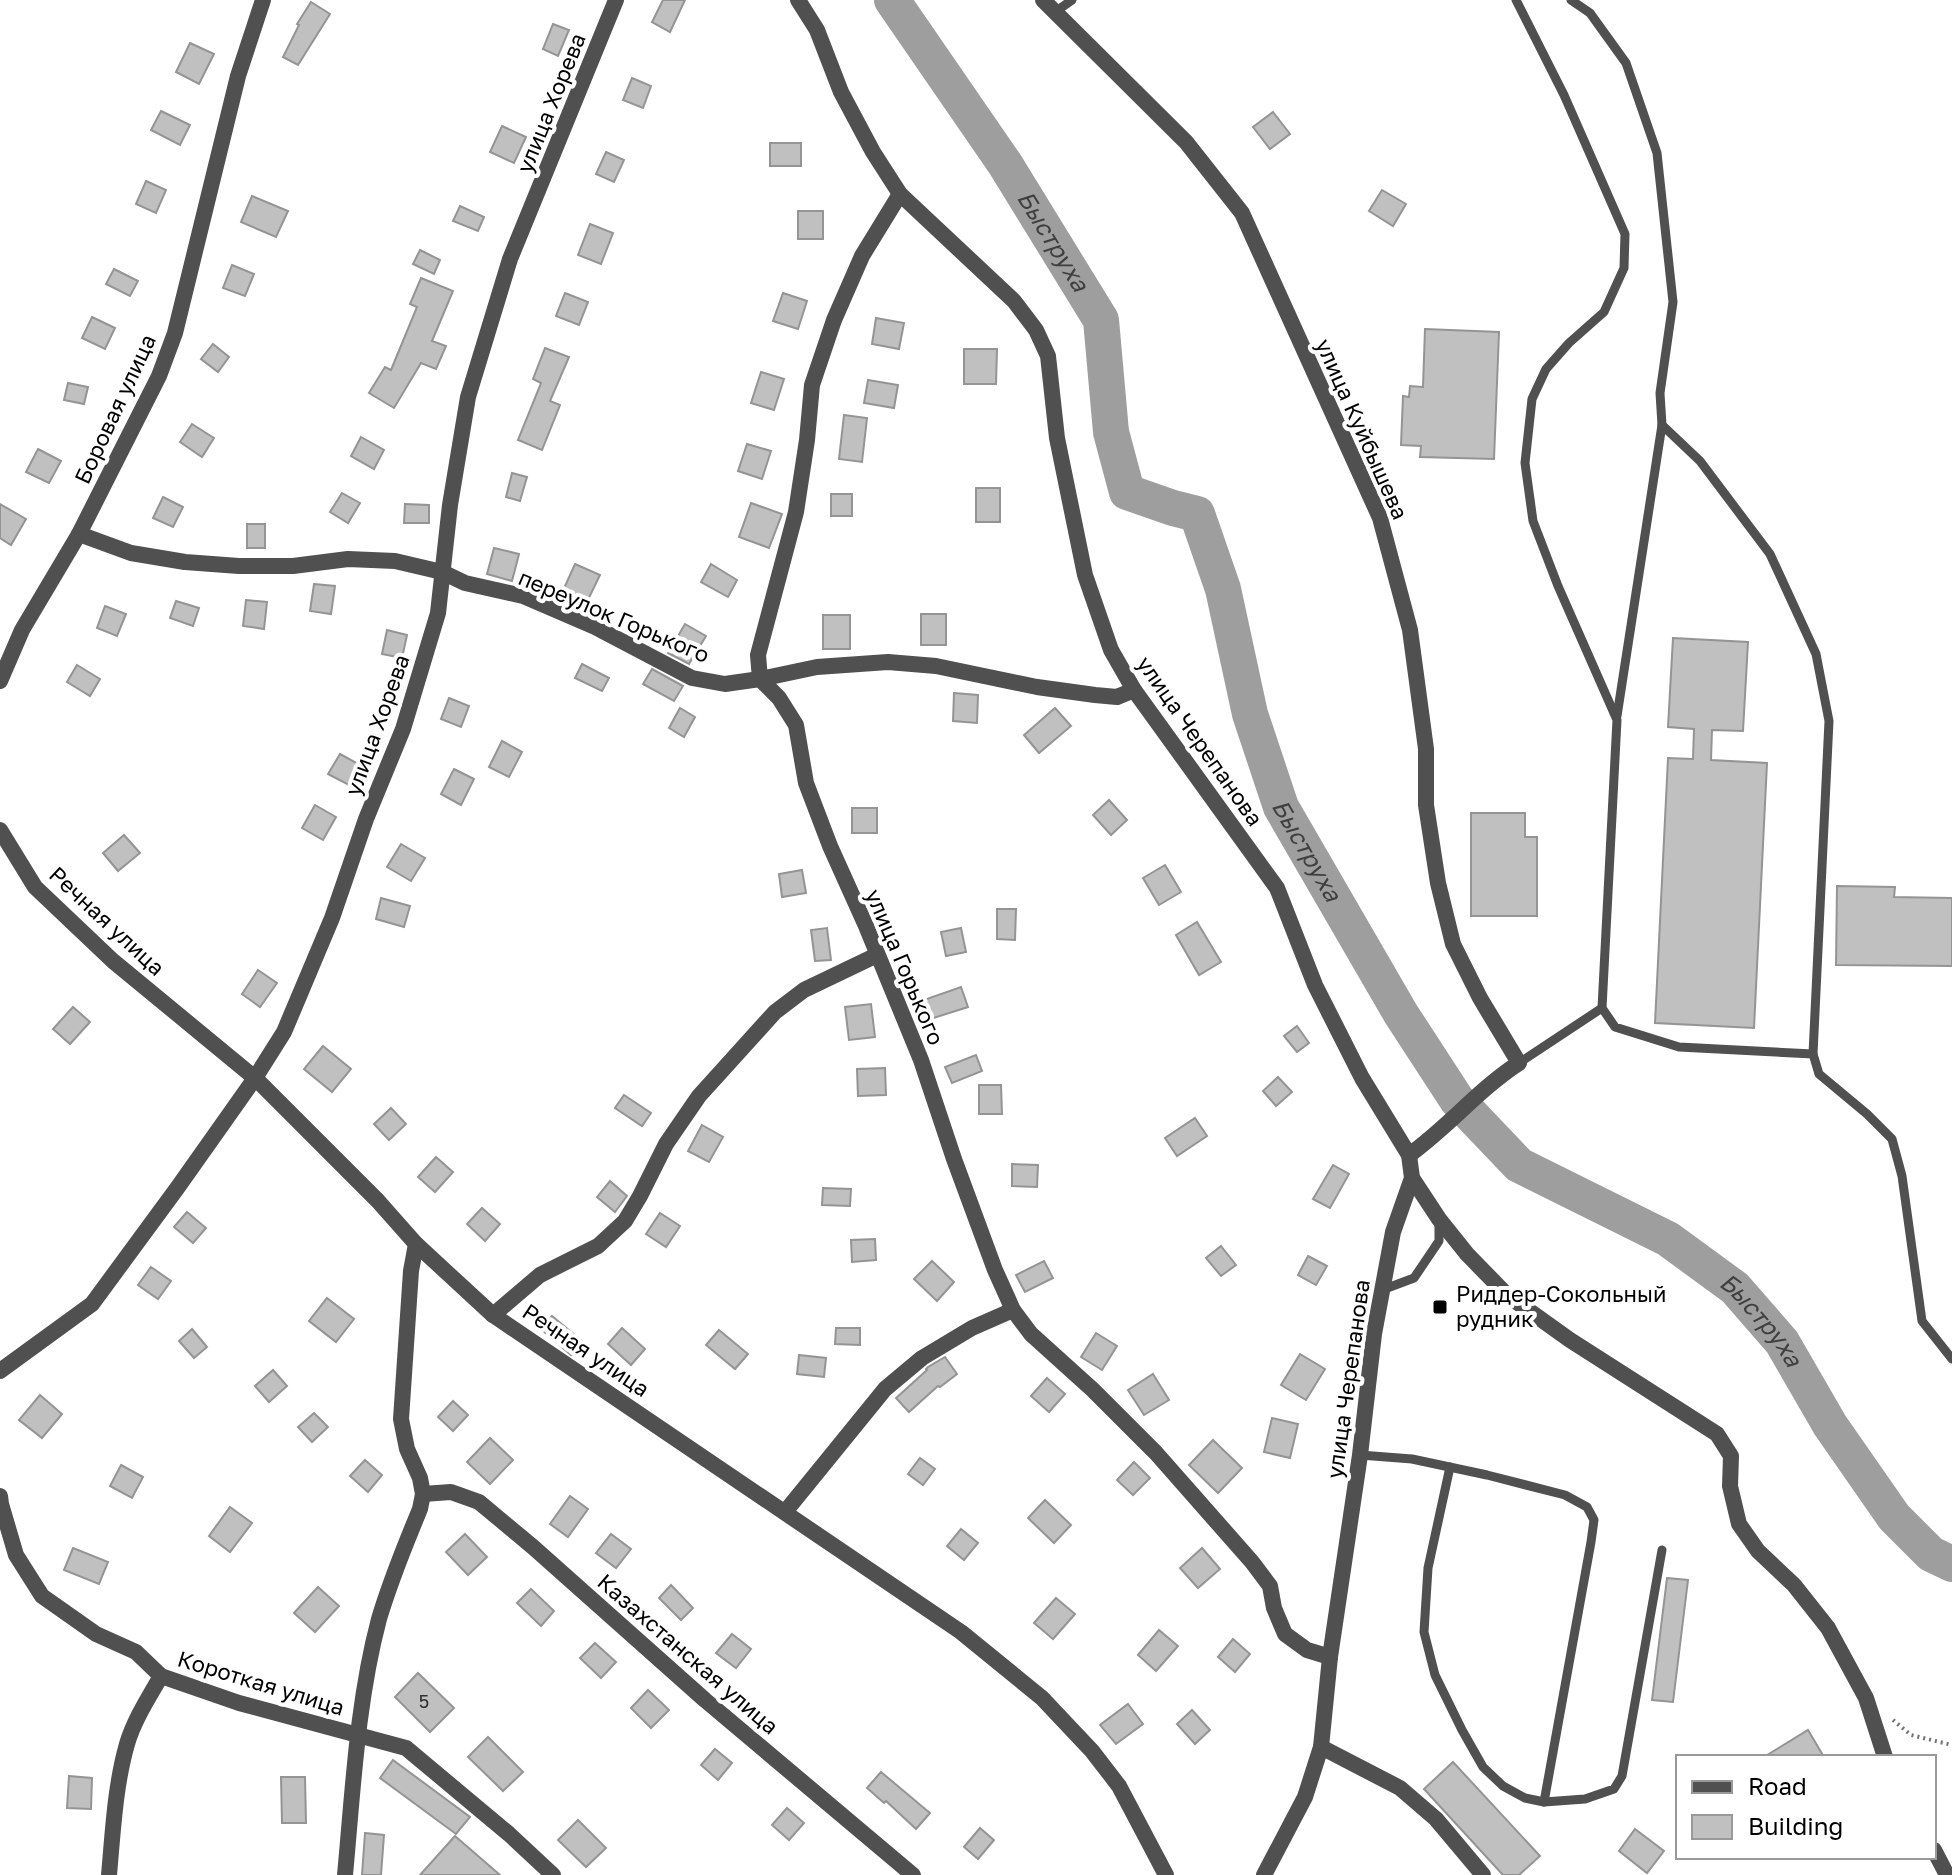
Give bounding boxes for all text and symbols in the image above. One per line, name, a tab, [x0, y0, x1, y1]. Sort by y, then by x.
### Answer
street label: улица Хорева	[510, 29, 591, 177]
water label: Быструха	[1012, 185, 1097, 297]
street label: Боровая улица	[68, 330, 161, 488]
street label: улица Куйбышева	[1311, 334, 1414, 523]
street label: переулок Горького	[515, 563, 714, 668]
street label: улица Хорева	[338, 650, 415, 799]
street label: улица Черепанова	[1132, 651, 1269, 831]
water label: Быструха	[1267, 794, 1349, 907]
street label: Речная улица	[44, 860, 170, 981]
street label: улица Горького	[860, 885, 950, 1049]
water label: Быструха	[1715, 1266, 1810, 1372]
street label: улица Черепанова	[1320, 1278, 1375, 1480]
place label: Риддер-Сокольный рудник	[1456, 1280, 1666, 1332]
street label: Речная улица	[518, 1297, 655, 1402]
marker: Риддер-Сокольный рудник	[1431, 1298, 1449, 1316]
street label: Казахстанская улица	[592, 1568, 784, 1740]
street label: Короткая улица	[175, 1644, 348, 1721]
house number: 5	[419, 1690, 429, 1712]
legend	[1676, 1755, 1936, 1859]
text: Road	[1748, 1771, 1807, 1800]
text: Building	[1748, 1811, 1843, 1840]

